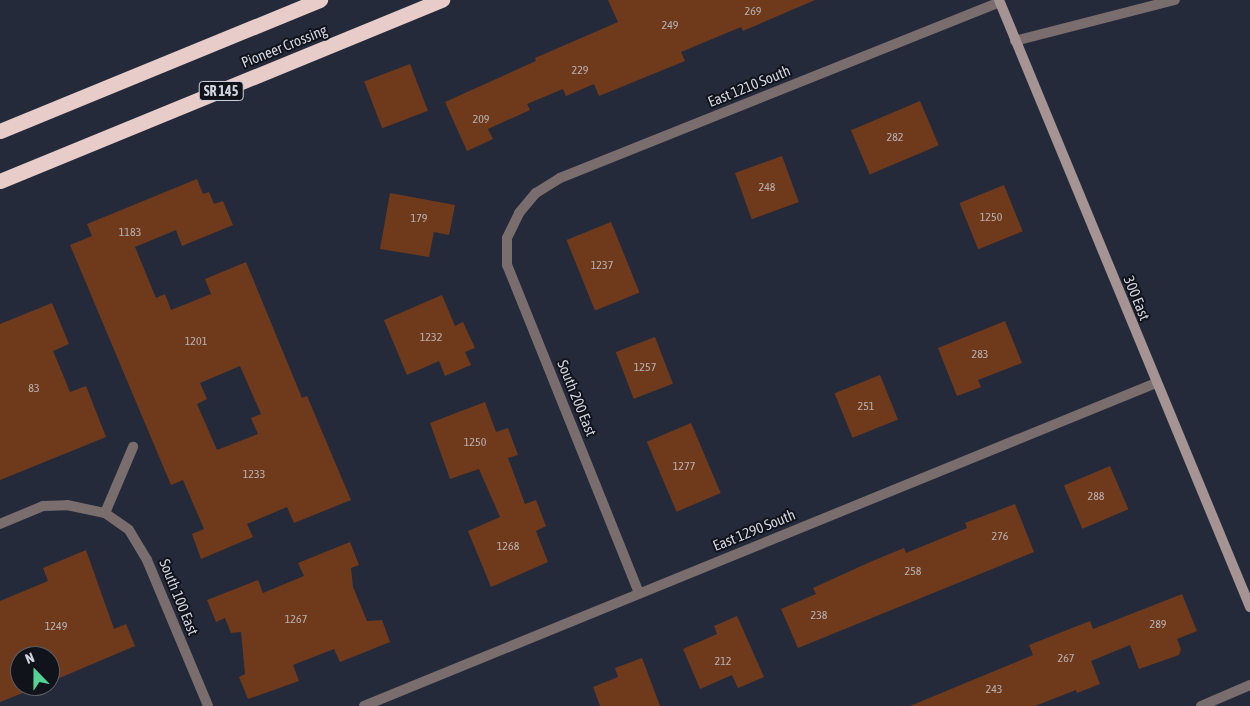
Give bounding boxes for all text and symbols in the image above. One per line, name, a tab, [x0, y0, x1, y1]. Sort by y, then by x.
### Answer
house number: 269	[745, 5, 761, 19]
house number: 249	[662, 19, 678, 33]
street label: Pioneer Crossing	[239, 21, 329, 71]
street label: East 1210 South	[705, 61, 793, 111]
house number: 229	[572, 64, 588, 78]
road number: SR 145	[198, 80, 244, 102]
house number: 209	[473, 113, 489, 127]
house number: 282	[887, 131, 903, 145]
house number: 248	[759, 181, 775, 195]
house number: 1250	[980, 211, 1002, 225]
house number: 179	[411, 212, 427, 226]
house number: 1183	[119, 226, 141, 240]
house number: 1237	[591, 259, 613, 273]
street label: 300 East	[1120, 273, 1154, 323]
house number: 1232	[420, 331, 442, 345]
house number: 1201	[185, 335, 207, 349]
house number: 283	[972, 348, 988, 362]
street label: South 200 East	[554, 357, 600, 439]
house number: 1257	[634, 361, 656, 375]
house number: 83	[28, 382, 40, 396]
house number: 251	[858, 400, 874, 414]
house number: 1250	[464, 436, 486, 450]
house number: 1277	[673, 460, 695, 474]
house number: 1233	[243, 468, 265, 482]
house number: 288	[1088, 490, 1104, 504]
street label: East 1290 South	[710, 505, 798, 555]
house number: 276	[992, 530, 1008, 544]
house number: 1268	[497, 540, 519, 554]
street label: South 100 East	[156, 556, 202, 638]
house number: 258	[905, 565, 921, 579]
house number: 238	[811, 609, 827, 623]
house number: 1267	[285, 613, 307, 627]
house number: 289	[1150, 618, 1166, 632]
house number: 1249	[45, 620, 67, 634]
north arrow	[10, 646, 60, 696]
text: N	[23, 649, 37, 667]
house number: 267	[1058, 652, 1074, 666]
house number: 212	[715, 655, 731, 669]
house number: 243	[986, 683, 1002, 697]

